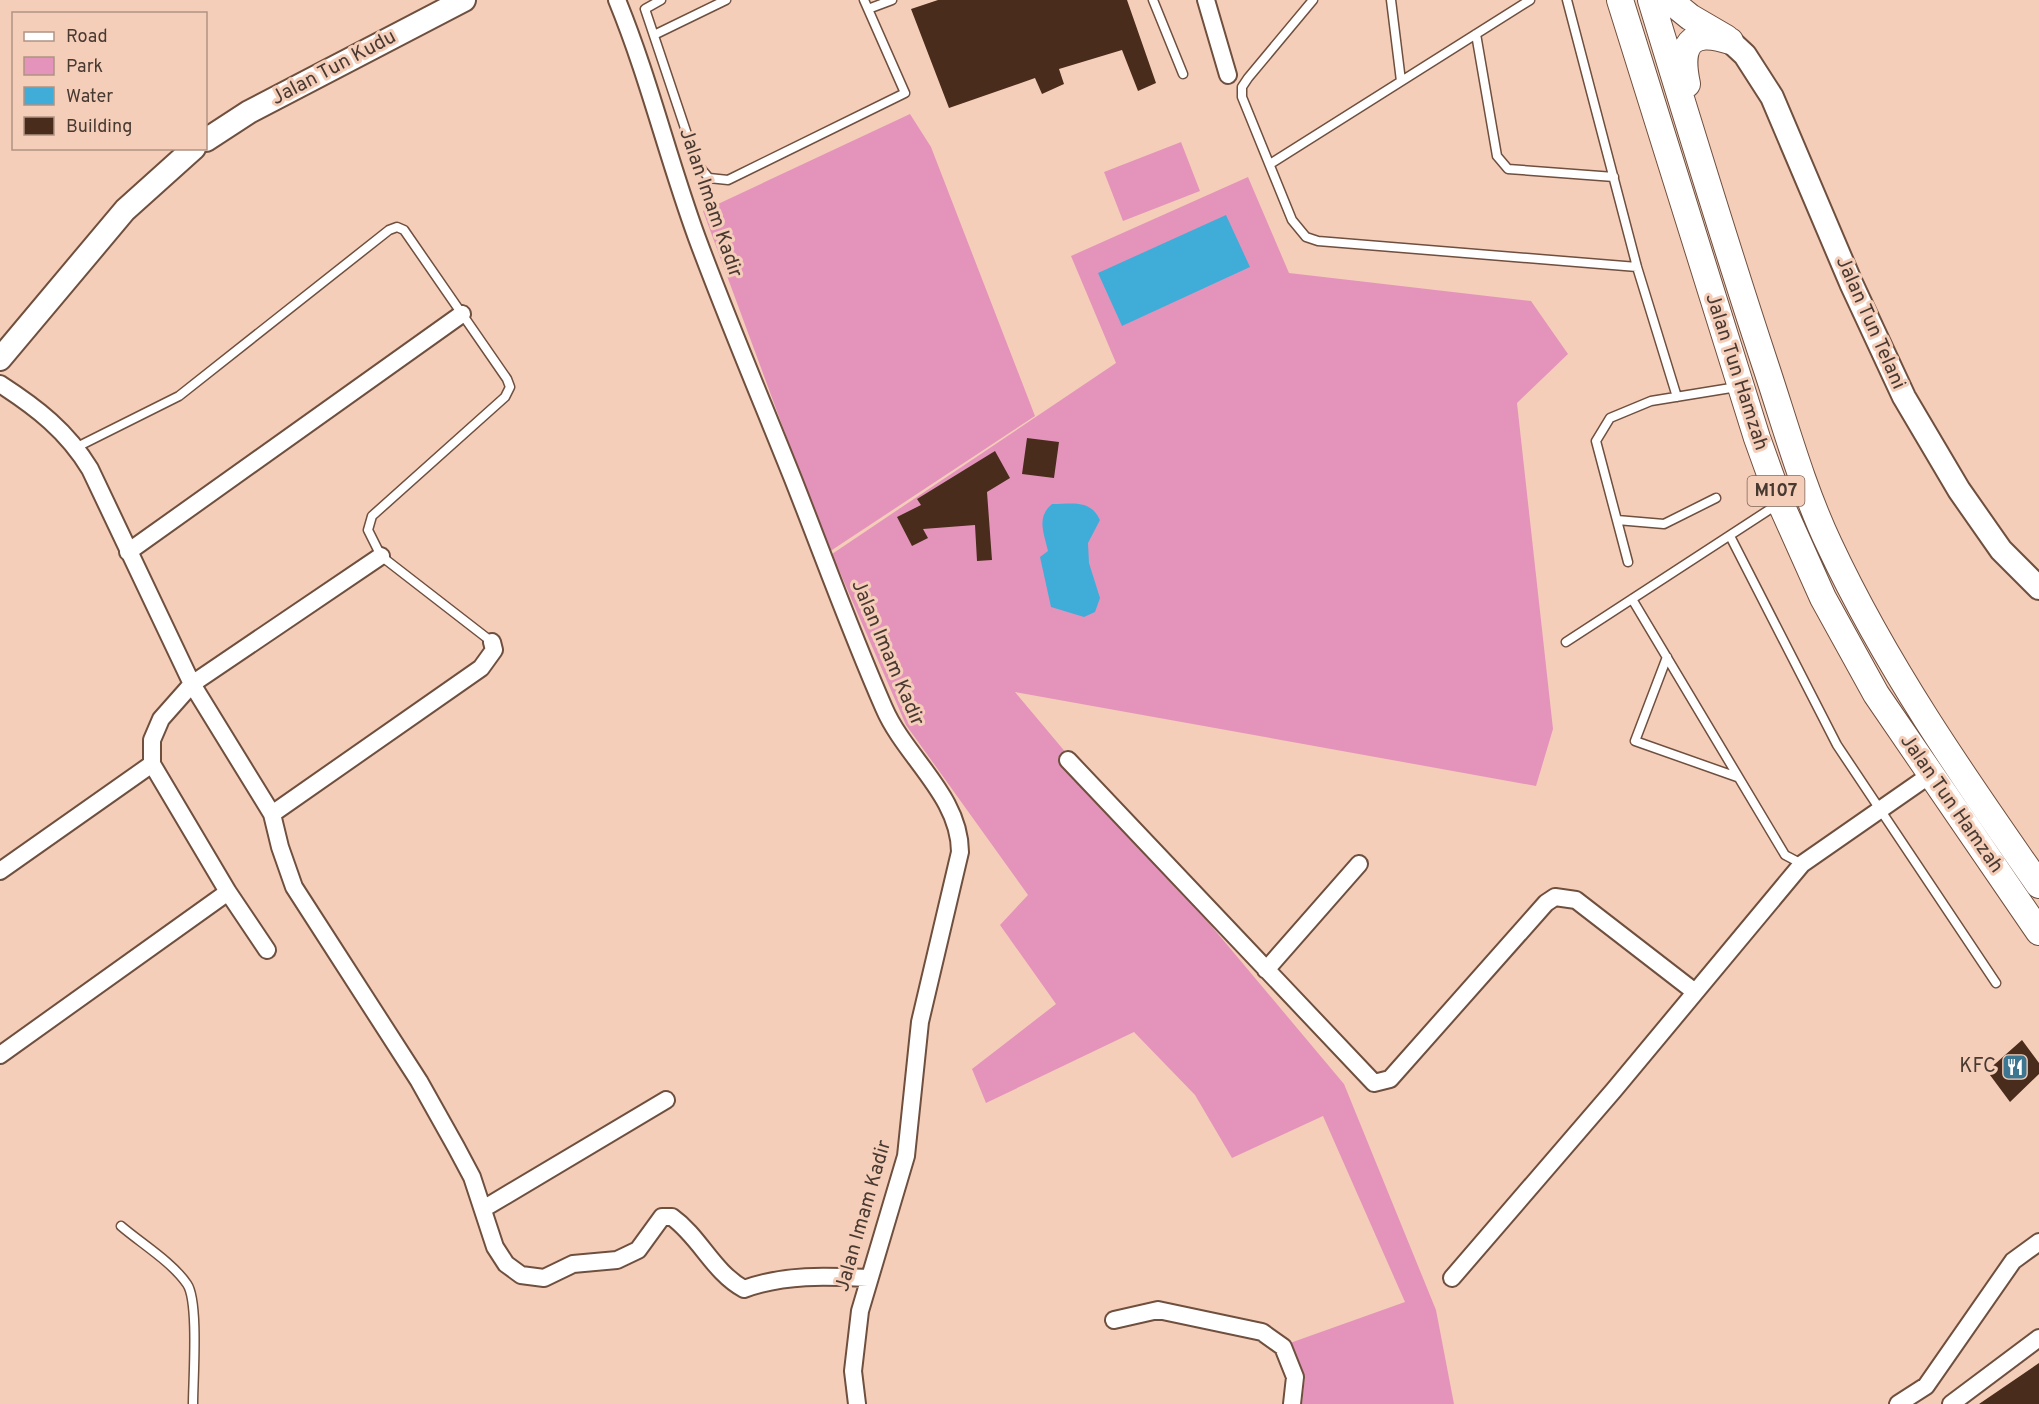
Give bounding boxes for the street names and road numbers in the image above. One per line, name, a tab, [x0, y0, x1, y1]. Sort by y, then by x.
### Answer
street label: Jalan Tun Kudu	[267, 24, 401, 112]
street label: Jalan Imam Kadir	[672, 125, 748, 281]
street label: Jalan Tun Telani	[1829, 252, 1911, 394]
street label: Jalan Tun Hamzah	[1698, 290, 1774, 454]
road number: M107	[1748, 476, 1804, 506]
street label: Jalan Imam Kadir	[844, 576, 930, 730]
street label: Jalan Tun Hamzah	[1893, 729, 2009, 879]
street label: Jalan Imam Kadir	[830, 1137, 898, 1295]

